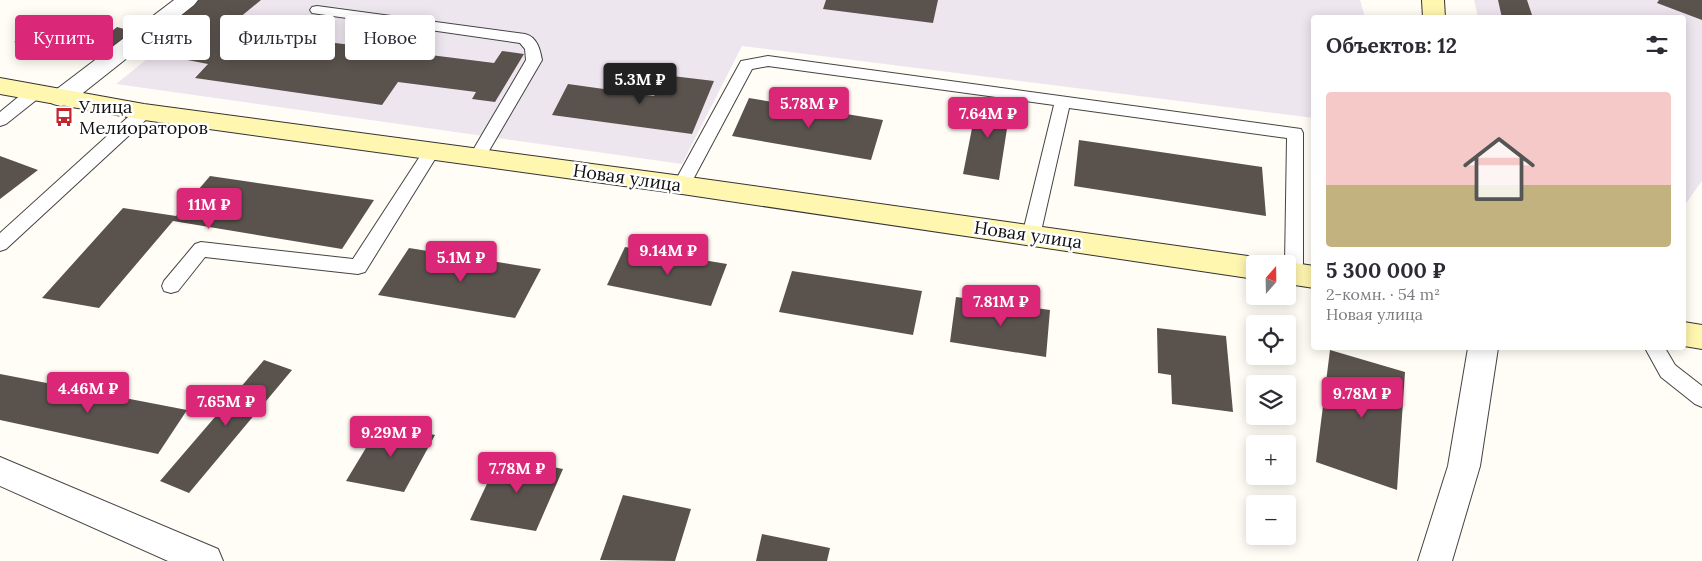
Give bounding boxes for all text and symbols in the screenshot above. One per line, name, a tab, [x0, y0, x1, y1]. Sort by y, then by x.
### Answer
chip: Купить	[15, 15, 113, 60]
chip: Снять	[123, 15, 210, 60]
chip: Фильтры	[220, 15, 335, 60]
chip: Новое	[345, 15, 435, 60]
icon: filters	[1643, 31, 1671, 59]
text: Объектов: 12	[1326, 32, 1457, 59]
pin: 5.3M ₽	[599, 62, 681, 105]
text: 5.3M ₽	[615, 69, 666, 89]
pin: 5.78M ₽	[763, 86, 855, 129]
text: 5.78M ₽	[780, 93, 838, 113]
place label: Улица Мелиораторов	[78, 95, 208, 139]
pin: 7.64M ₽	[942, 96, 1034, 139]
text: 7.64M ₽	[959, 103, 1017, 123]
bus stop icon: Улица Мелиораторов	[53, 106, 75, 128]
icon: home	[1454, 124, 1544, 214]
street label: Новая улица	[571, 159, 683, 196]
pin: 11M ₽	[174, 188, 244, 230]
text: 11M ₽	[188, 194, 230, 214]
street label: Новая улица	[972, 216, 1084, 253]
pin: 9.14M ₽	[622, 234, 714, 276]
pin: 5.1M ₽	[420, 240, 502, 283]
text: 9.14M ₽	[639, 240, 697, 260]
text: 5.1M ₽	[437, 247, 485, 267]
north arrow	[1246, 255, 1296, 305]
map controls	[1246, 255, 1296, 545]
text: 5 300 000 ₽	[1326, 257, 1445, 284]
pin: 7.81M ₽	[955, 284, 1047, 327]
text: 2-комн. · 54 m²	[1326, 284, 1440, 304]
text: 7.81M ₽	[973, 291, 1029, 311]
text: Новая улица	[1326, 304, 1423, 324]
button: locate	[1246, 315, 1296, 365]
pin: 4.46M ₽	[42, 372, 134, 414]
button: layers	[1246, 375, 1296, 425]
pin: 9.78M ₽	[1316, 376, 1408, 419]
text: 4.46M ₽	[58, 378, 118, 398]
text: 9.78M ₽	[1333, 383, 1391, 403]
pin: 7.65M ₽	[180, 384, 272, 427]
text: 7.65M ₽	[197, 391, 255, 411]
pin: 9.29M ₽	[345, 416, 437, 458]
text: 9.29M ₽	[361, 422, 421, 442]
button: +	[1246, 435, 1296, 485]
pin: 7.78M ₽	[471, 452, 563, 494]
text: 7.78M ₽	[489, 458, 545, 478]
button: −	[1246, 495, 1296, 545]

